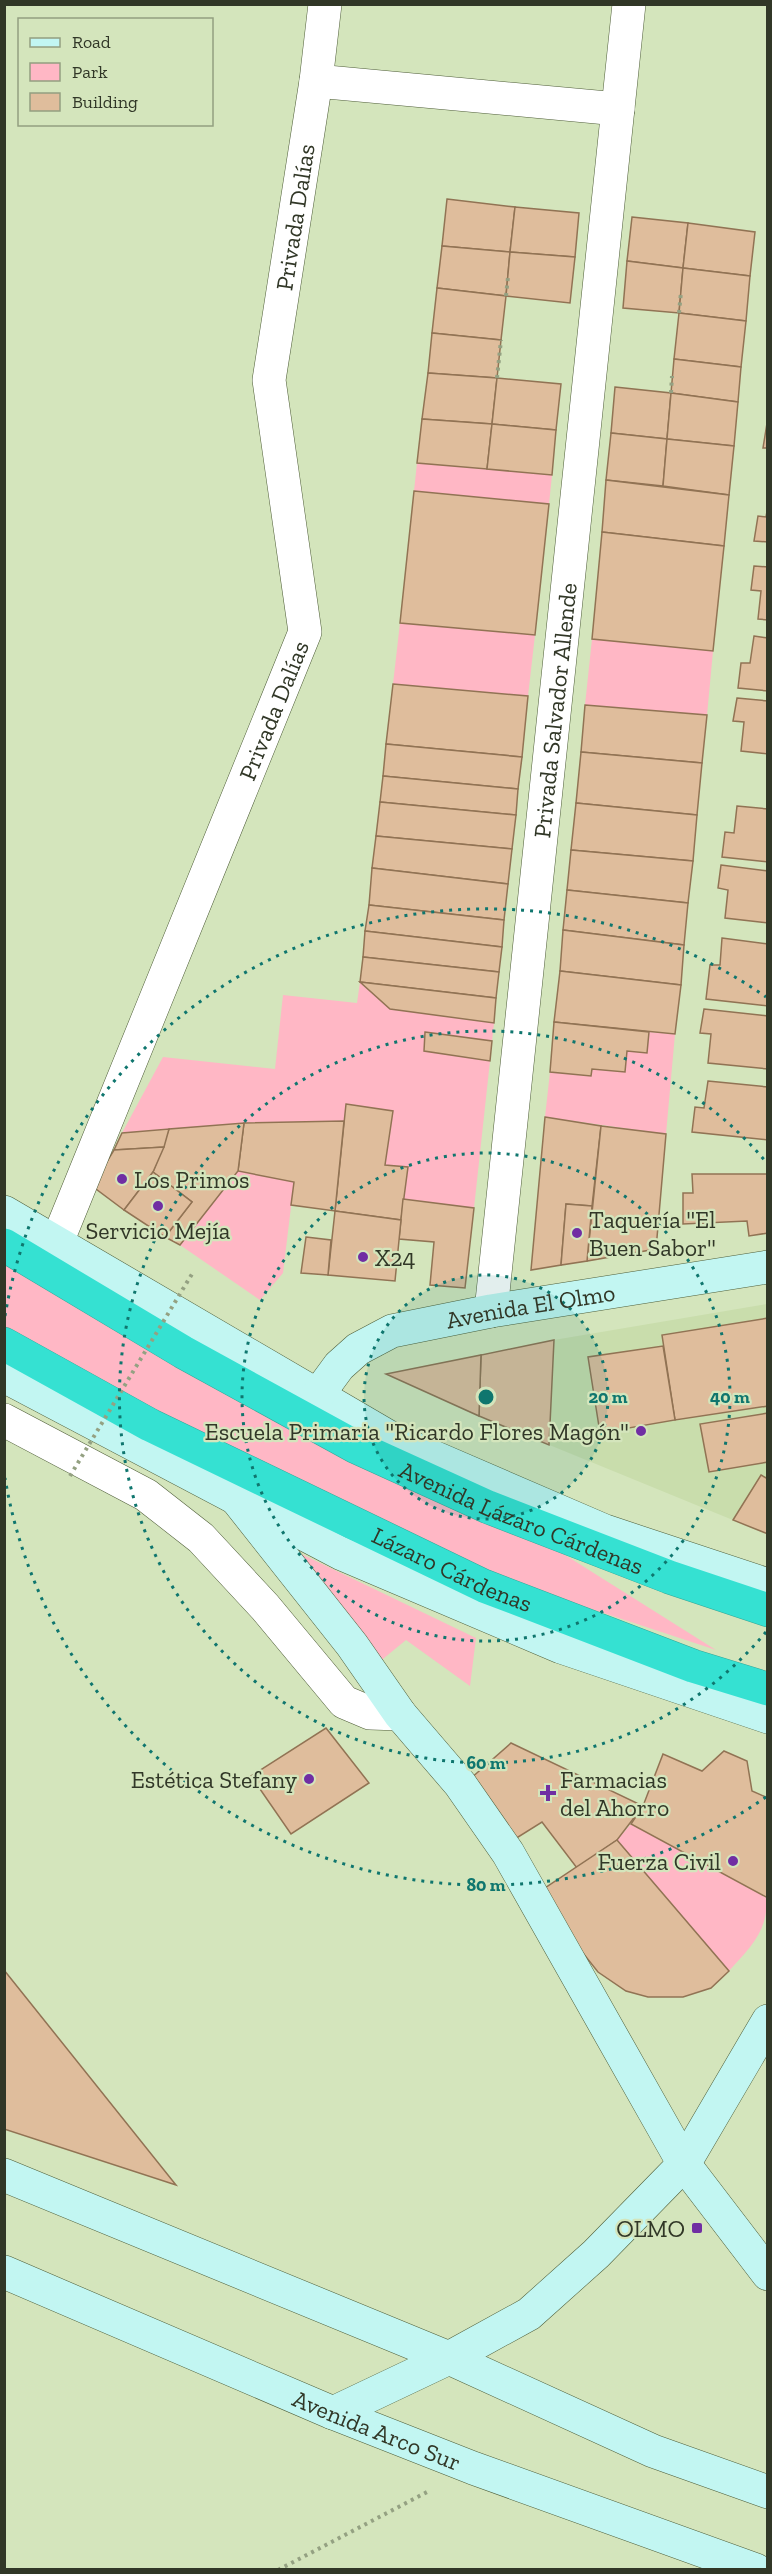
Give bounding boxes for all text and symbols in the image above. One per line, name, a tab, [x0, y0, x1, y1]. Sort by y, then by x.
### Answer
legend	[18, 18, 213, 126]
text: Road	[72, 31, 111, 53]
text: Park	[72, 61, 108, 83]
text: Building	[72, 91, 138, 113]
street label: Privada Dalías	[269, 142, 320, 292]
street label: Privada Salvador Allende	[527, 581, 582, 839]
street label: Privada Dalías	[232, 636, 314, 784]
place label: Los Primos	[134, 1165, 249, 1194]
marker: Los Primos	[115, 1172, 129, 1186]
marker: Servicio Mejía	[151, 1199, 165, 1213]
place label: Taquería "El Buen Sabor"	[589, 1205, 716, 1262]
place label: Servicio Mejía	[86, 1216, 231, 1245]
marker: Taquería "El Buen Sabor"	[570, 1226, 584, 1240]
place label: X24	[375, 1243, 416, 1272]
marker: X24	[356, 1250, 370, 1264]
street label: Avenida El Olmo	[443, 1277, 617, 1334]
text: 20 m	[588, 1386, 628, 1408]
text: 40 m	[710, 1386, 750, 1408]
centre of rings	[476, 1387, 496, 1407]
place label: Escuela Primaria "Ricardo Flores Magón"	[205, 1417, 629, 1446]
marker: Escuela Primaria "Ricardo Flores Magón"	[634, 1424, 648, 1438]
street label: Avenida Lázaro Cárdenas	[397, 1455, 649, 1579]
street label: Lázaro Cárdenas	[369, 1520, 539, 1616]
text: 60 m	[466, 1752, 506, 1774]
place label: Estética Stefany	[131, 1765, 298, 1794]
place label: Farmacias del Ahorro	[560, 1765, 669, 1822]
marker: Estética Stefany	[302, 1772, 316, 1786]
marker: Farmacias del Ahorro	[541, 1786, 555, 1800]
place label: Fuerza Civil	[597, 1847, 721, 1876]
marker: Fuerza Civil	[726, 1854, 740, 1868]
text: 80 m	[466, 1874, 506, 1896]
place label: OLMO	[616, 2214, 685, 2243]
marker: OLMO	[690, 2221, 704, 2235]
street label: Avenida Arco Sur	[289, 2383, 465, 2476]

